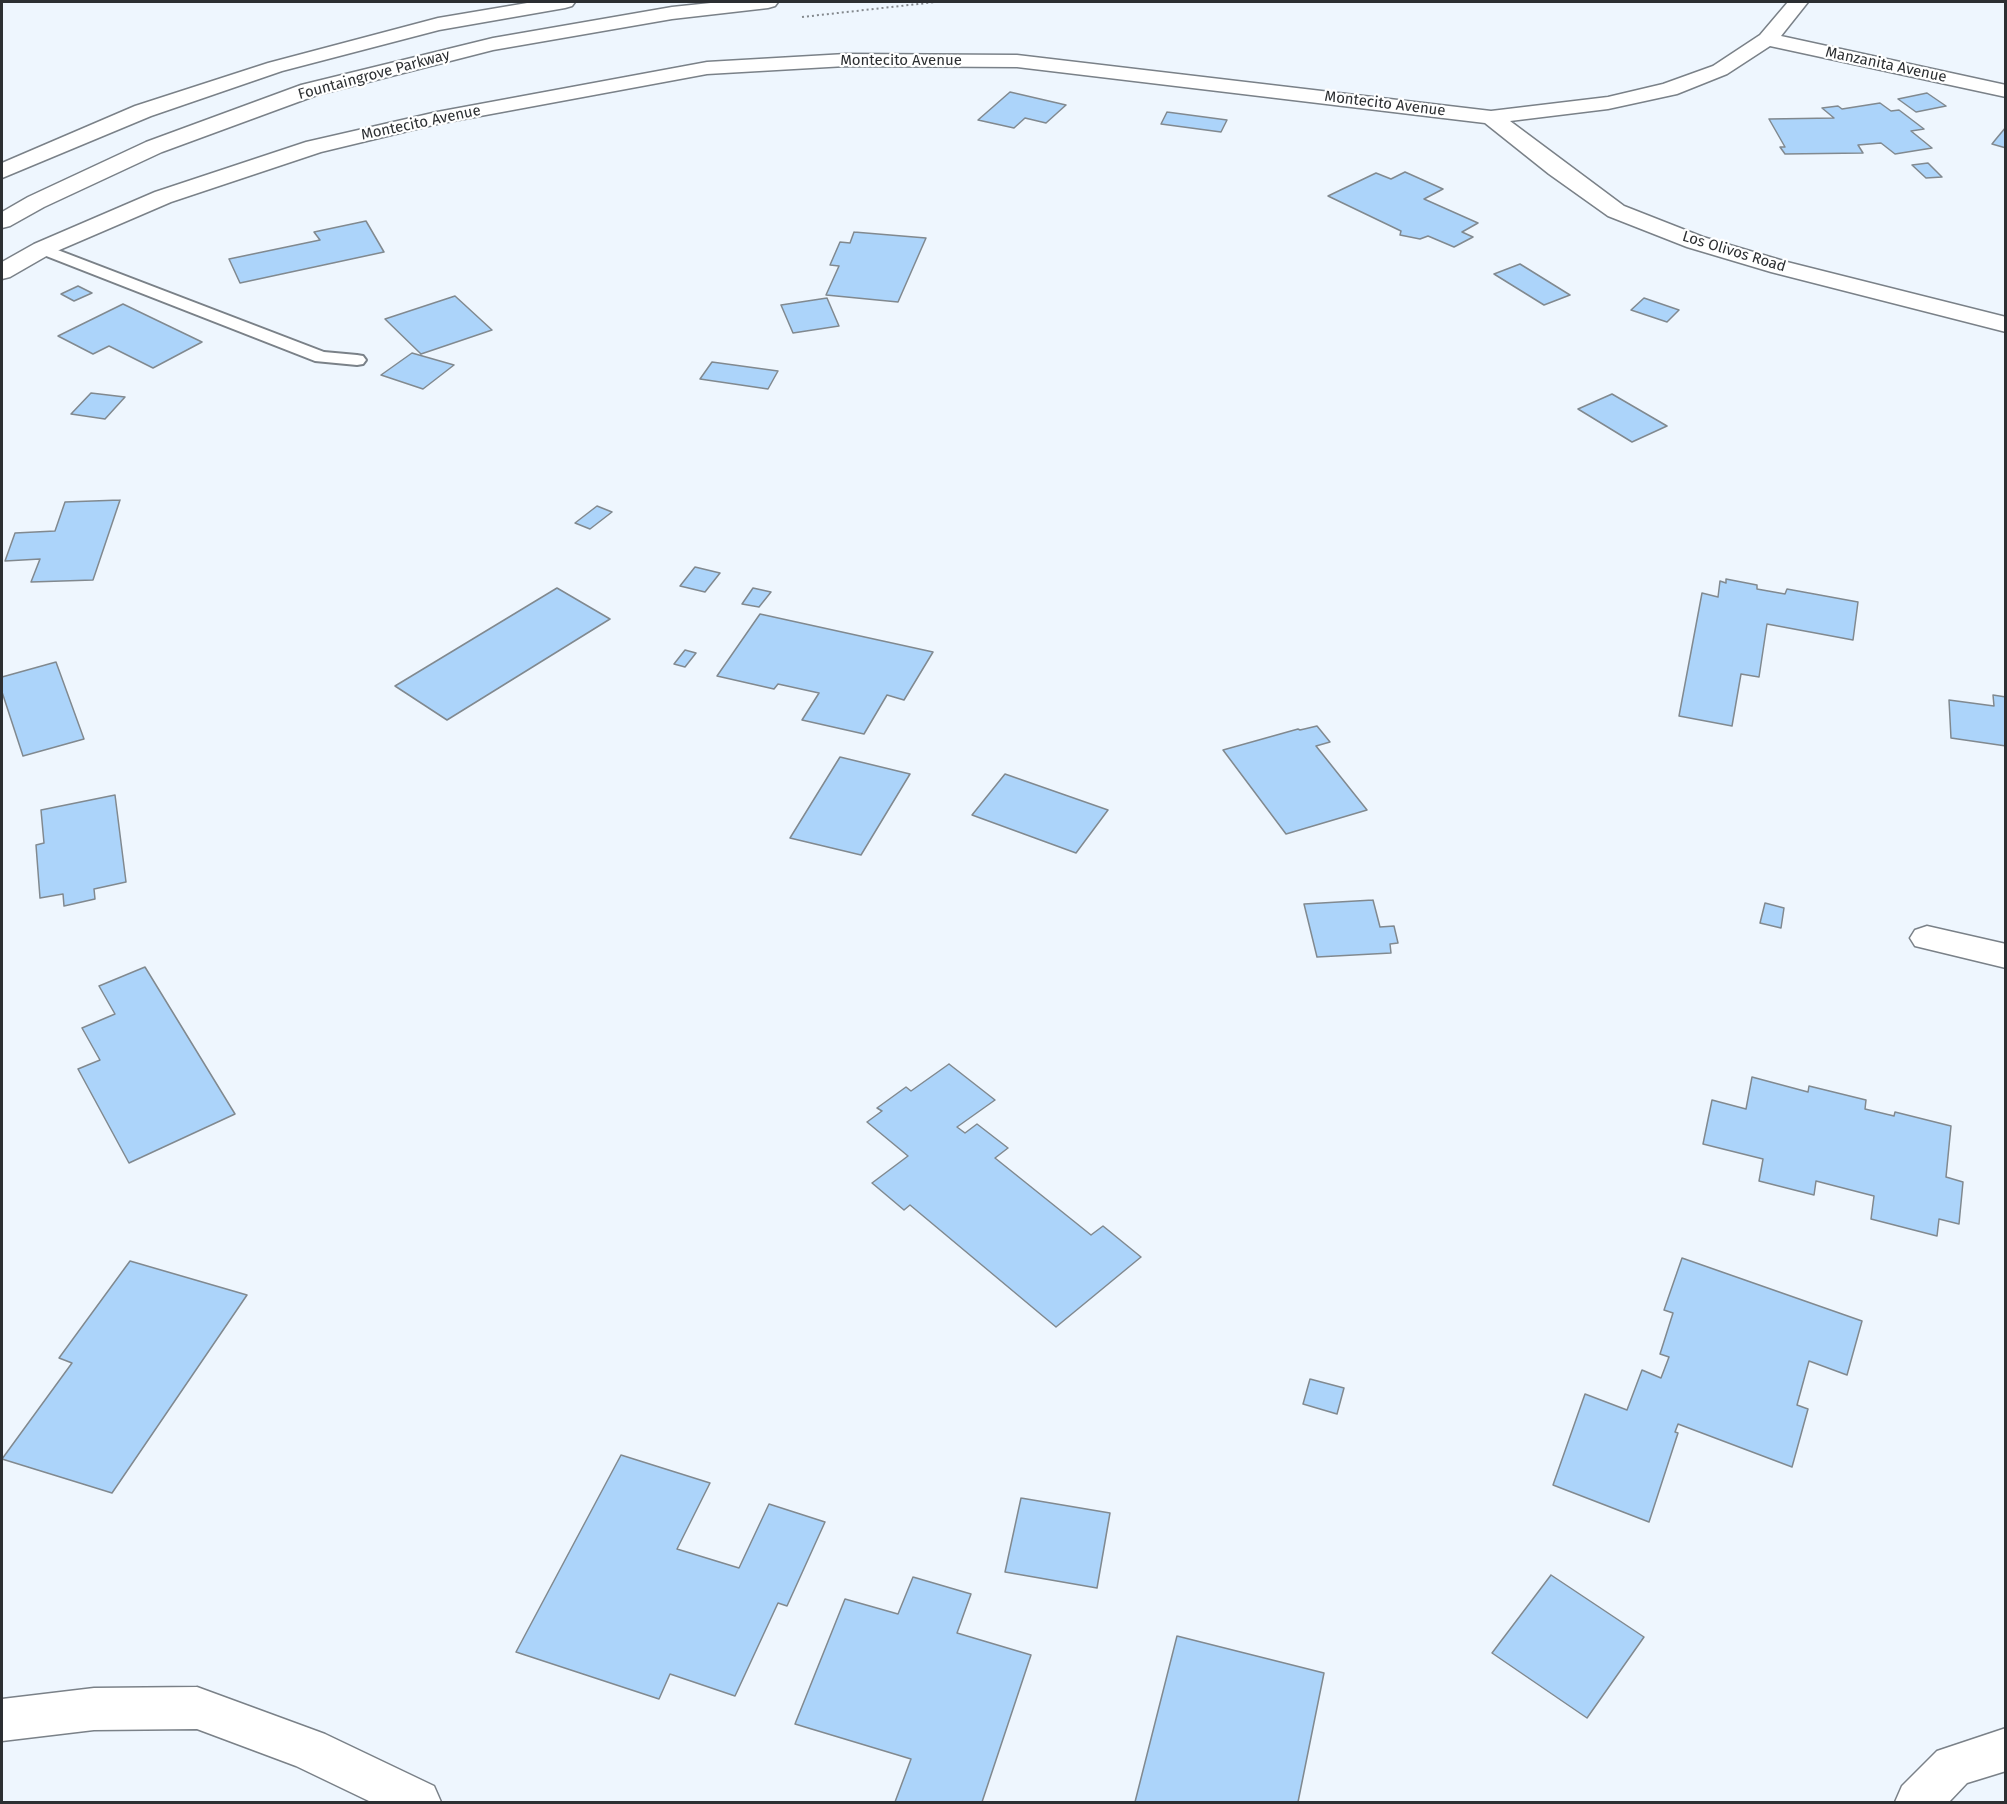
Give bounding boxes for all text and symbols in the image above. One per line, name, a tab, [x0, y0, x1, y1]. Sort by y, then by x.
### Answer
street label: Manzanita Avenue	[1824, 43, 1948, 87]
street label: Fountaingrove Parkway	[296, 46, 452, 104]
street label: Montecito Avenue	[840, 52, 962, 70]
street label: Montecito Avenue	[1324, 88, 1446, 120]
street label: Montecito Avenue	[360, 102, 482, 144]
street label: Los Olivos Road	[1680, 228, 1788, 276]

